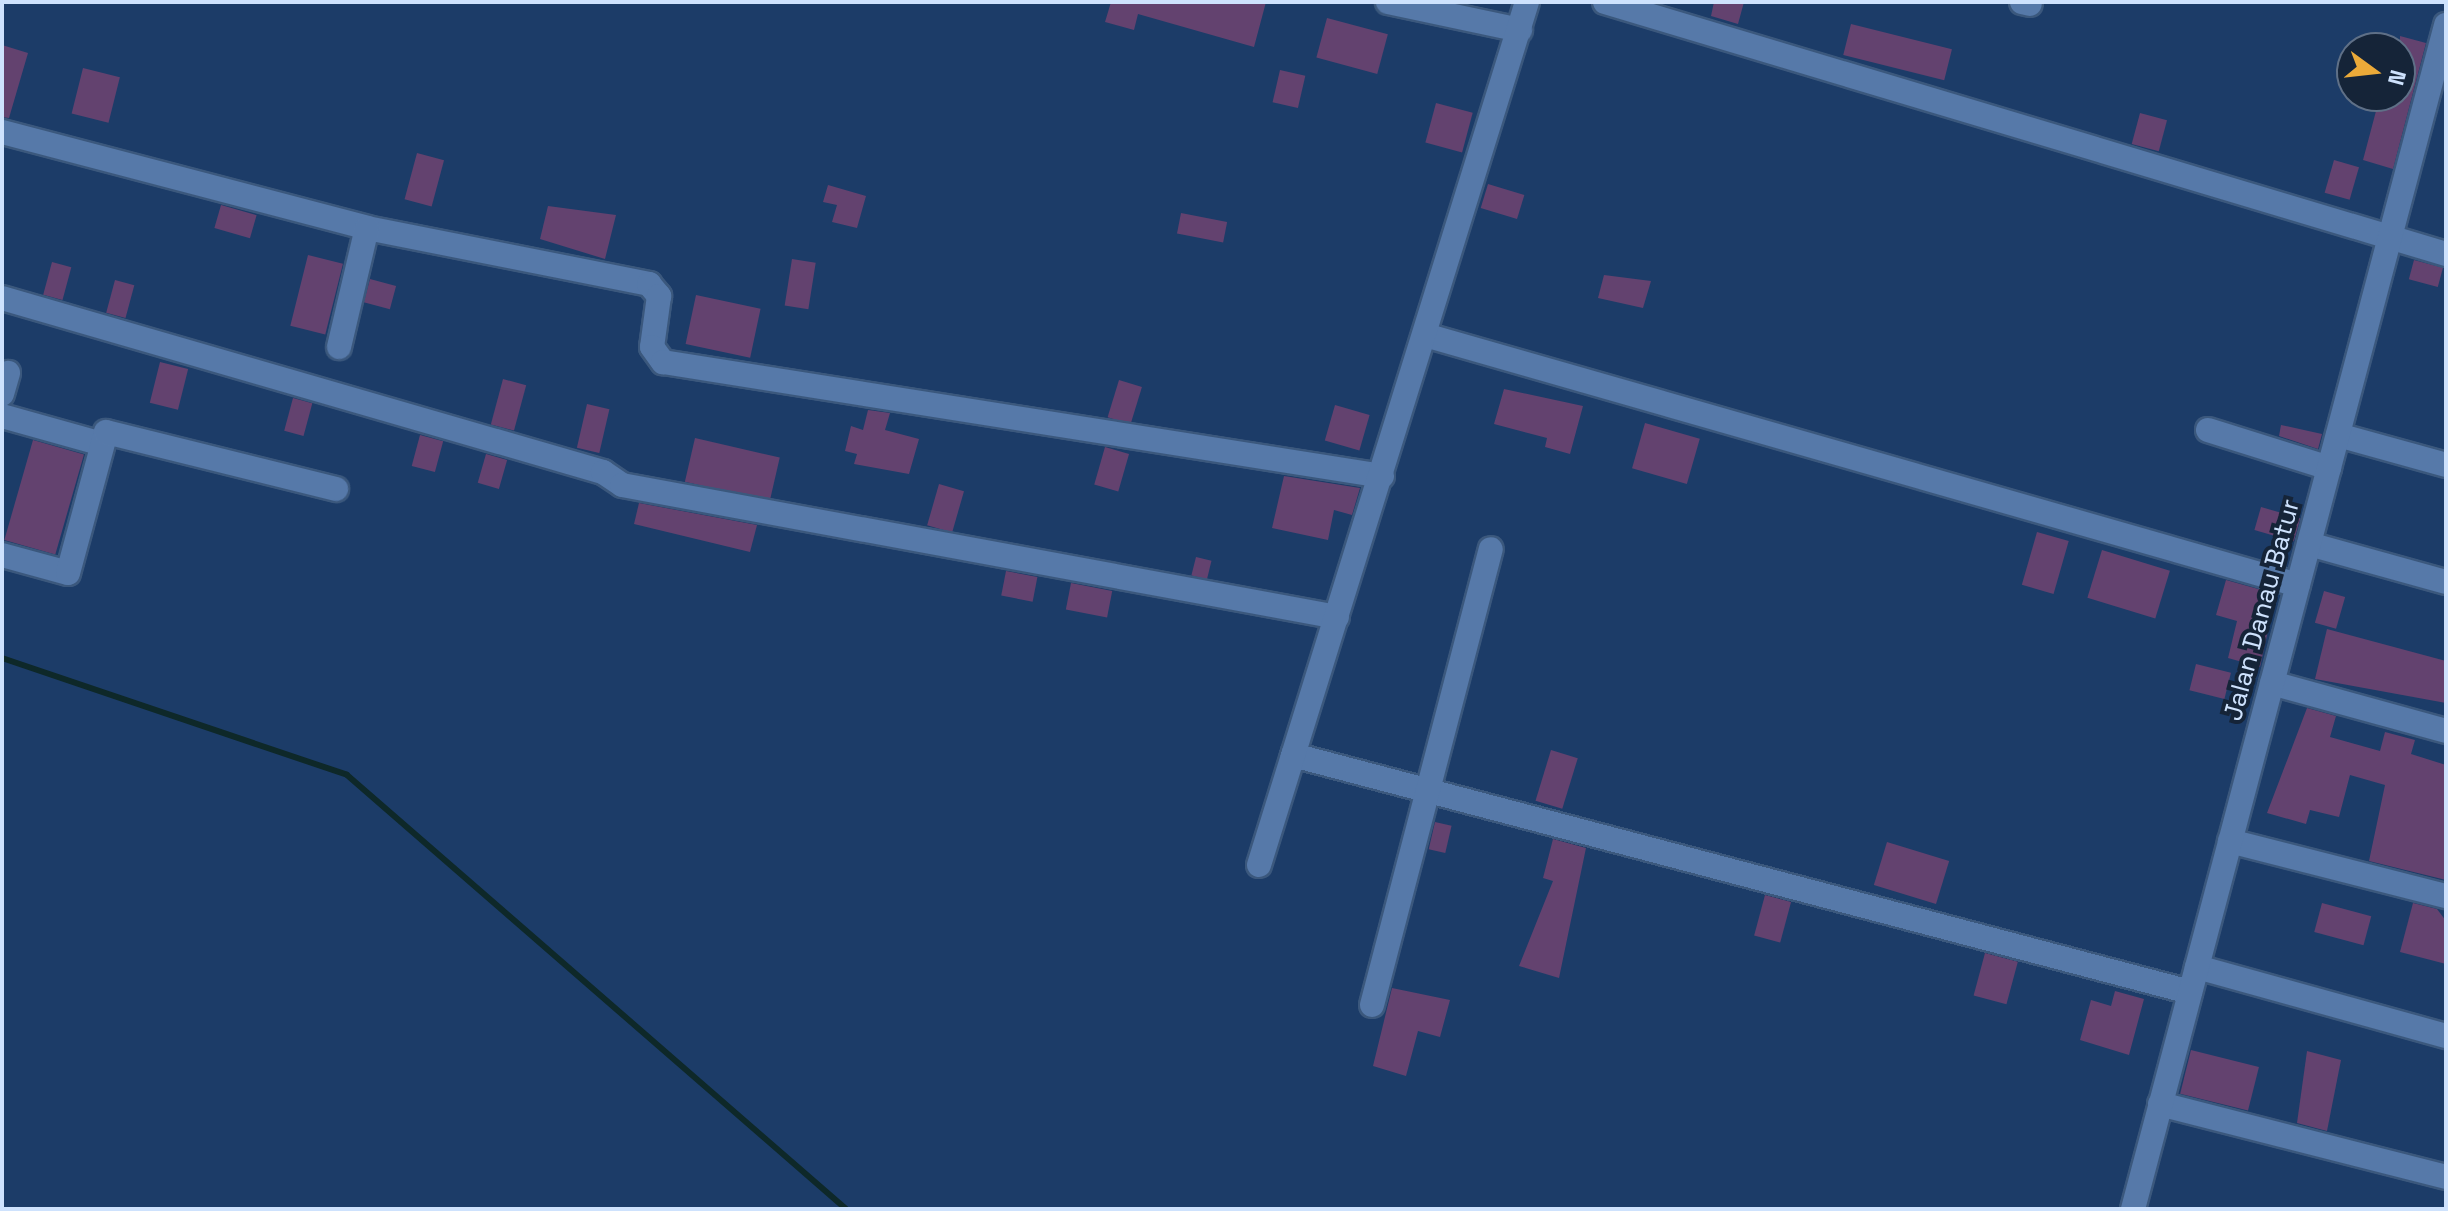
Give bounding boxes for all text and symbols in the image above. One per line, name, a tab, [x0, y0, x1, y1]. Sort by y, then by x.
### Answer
north arrow	[2336, 32, 2416, 112]
text: N	[2382, 67, 2413, 88]
street label: Jalan Danau Batur	[2217, 496, 2307, 724]

